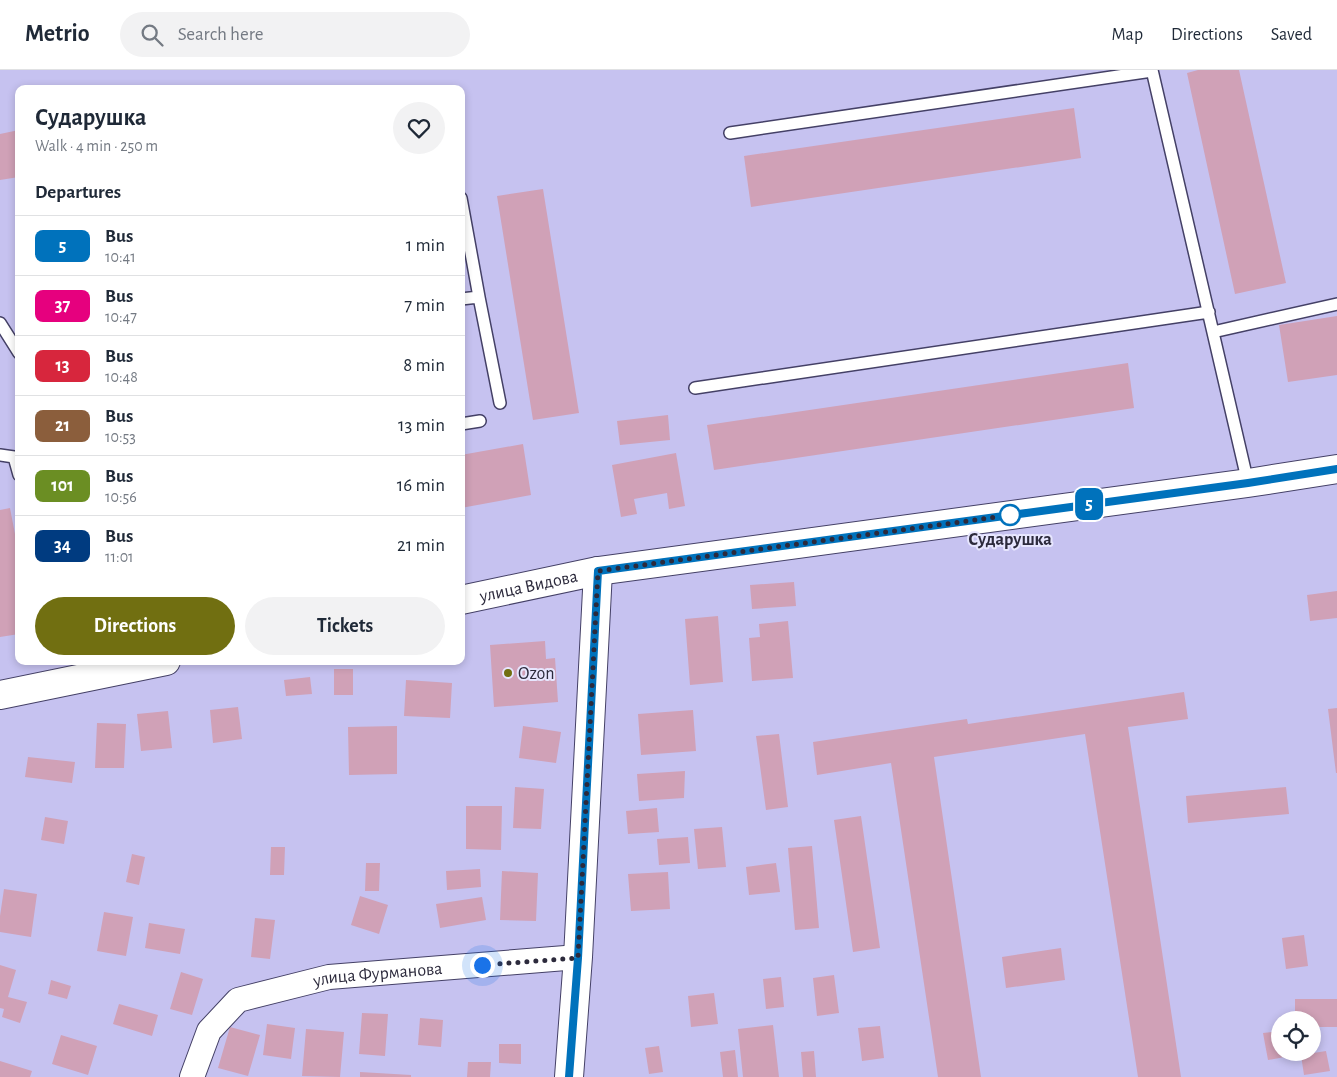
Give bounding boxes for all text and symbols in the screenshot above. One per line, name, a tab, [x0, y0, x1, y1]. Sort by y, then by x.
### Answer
search box	[120, 12, 470, 57]
icon: search	[138, 21, 166, 49]
text: Metrio	[25, 22, 90, 46]
text: Search here	[178, 25, 264, 44]
text: Map	[1112, 26, 1143, 44]
text: Directions	[1171, 26, 1243, 44]
text: Saved	[1271, 26, 1312, 44]
button: heart	[393, 102, 445, 154]
text: Сударушка	[35, 106, 146, 130]
text: Walk · 4 min · 250 m	[35, 138, 158, 154]
text: Departures	[35, 183, 121, 202]
text: Bus	[105, 227, 133, 246]
text: 1 min	[406, 236, 445, 255]
text: 5	[59, 237, 66, 255]
text: 10:41	[105, 249, 136, 265]
text: Bus	[105, 287, 133, 306]
text: 7 min	[404, 296, 445, 315]
text: 37	[55, 297, 70, 315]
text: 10:47	[105, 309, 137, 325]
text: Bus	[105, 347, 133, 366]
text: 8 min	[403, 356, 445, 375]
text: 13	[55, 357, 70, 375]
text: 10:48	[105, 369, 138, 385]
text: Bus	[105, 407, 133, 426]
text: 13 min	[398, 416, 445, 435]
text: 21	[55, 417, 70, 435]
text: 10:53	[105, 429, 136, 445]
text: Bus	[105, 467, 133, 486]
text: 16 min	[397, 476, 445, 495]
text: 101	[51, 477, 74, 495]
line badge: 5	[1073, 488, 1105, 520]
text: 10:56	[105, 489, 137, 505]
text: 5	[1085, 495, 1093, 513]
marker: Сударушка	[999, 504, 1021, 526]
text: Bus	[105, 527, 133, 546]
place label: Сударушка	[968, 531, 1052, 549]
text: 21 min	[397, 536, 445, 555]
text: 34	[54, 537, 71, 555]
text: 11:01	[105, 549, 134, 565]
street label: улица Видова	[477, 568, 579, 606]
button: Directions	[35, 597, 235, 655]
button: Tickets	[245, 597, 445, 655]
place label: Ozon	[518, 665, 555, 683]
marker: Ozon	[502, 667, 514, 679]
your location	[470, 953, 495, 978]
street label: улица Фурманова	[310, 960, 443, 991]
map controls	[1271, 1011, 1321, 1061]
button: locate	[1271, 1011, 1321, 1061]

